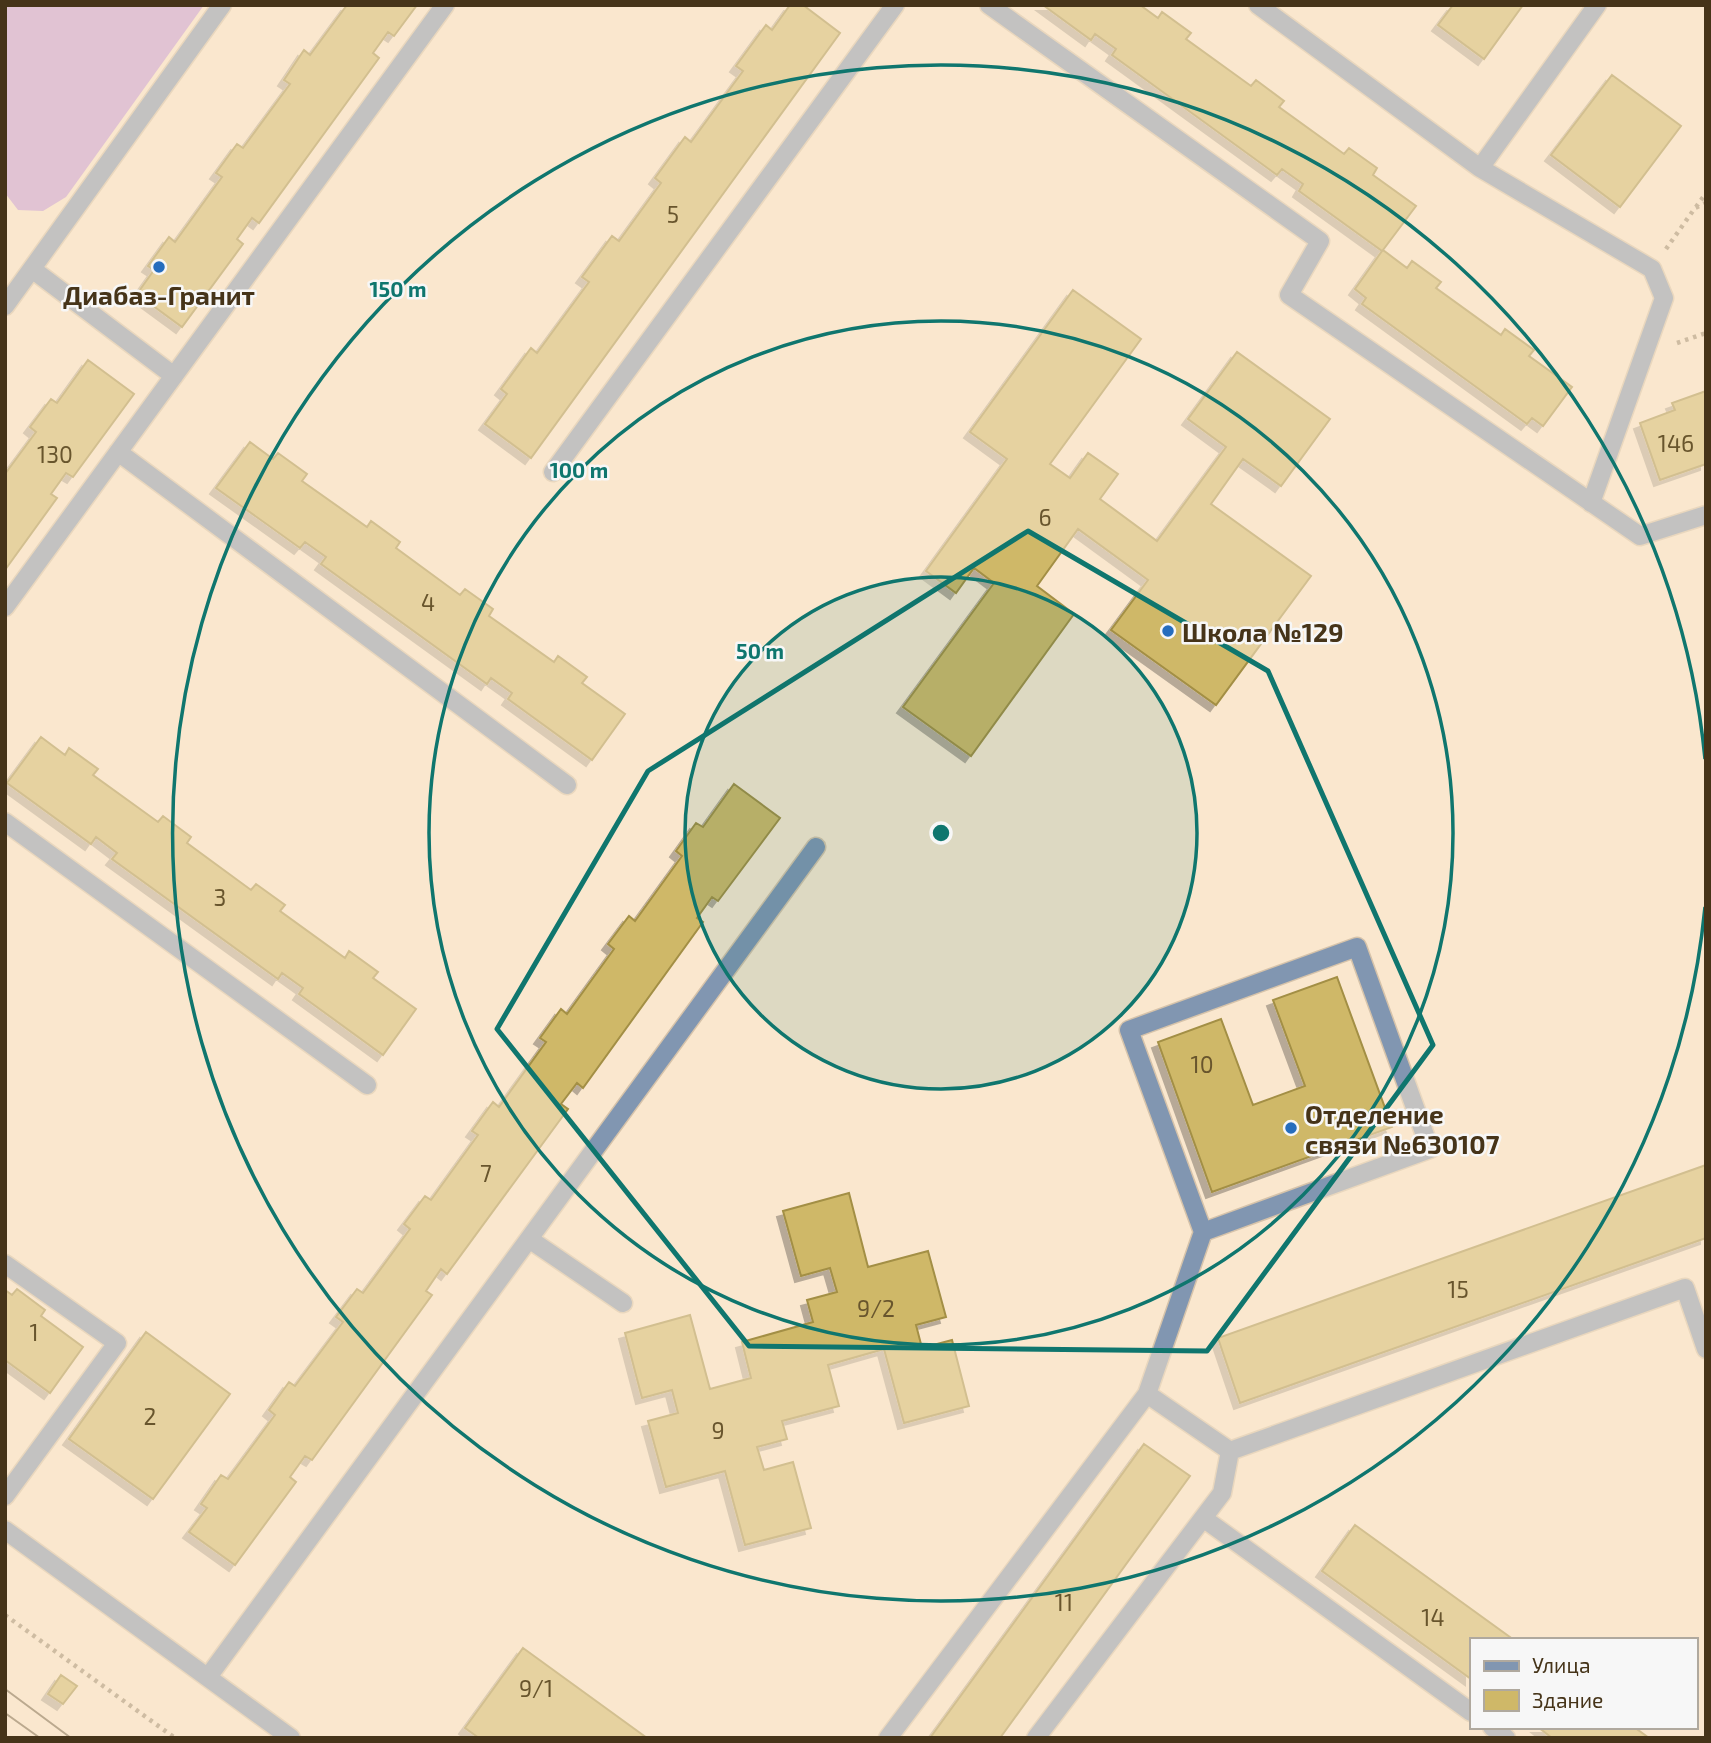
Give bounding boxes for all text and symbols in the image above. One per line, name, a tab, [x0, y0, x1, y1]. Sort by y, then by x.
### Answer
house number: 5	[667, 200, 679, 228]
marker: Диабаз-Гранит	[151, 259, 167, 275]
text: 150 m	[370, 276, 426, 301]
place label: Диабаз-Гранит	[63, 279, 255, 310]
house number: 146	[1658, 429, 1694, 457]
house number: 130	[37, 440, 73, 468]
text: 100 m	[550, 457, 608, 482]
house number: 6	[1038, 503, 1052, 531]
house number: 4	[421, 588, 435, 616]
place label: Школа №129	[1182, 616, 1343, 647]
marker: Школа №129	[1160, 623, 1176, 639]
text: 50 m	[736, 638, 784, 663]
centre of rings	[929, 821, 953, 845]
house number: 3	[214, 883, 226, 911]
house number: 10	[1190, 1050, 1214, 1078]
place label: Отделение связи №630107	[1305, 1098, 1500, 1159]
marker: Отделение связи №630107	[1283, 1120, 1299, 1136]
house number: 7	[480, 1159, 492, 1187]
house number: 15	[1447, 1275, 1469, 1303]
house number: 9/2	[857, 1294, 895, 1322]
house number: 1	[29, 1318, 39, 1346]
house number: 2	[144, 1402, 156, 1430]
house number: 9	[711, 1416, 725, 1444]
house number: 11	[1055, 1588, 1073, 1616]
house number: 14	[1421, 1603, 1445, 1631]
legend	[1470, 1638, 1697, 1729]
text: Улица	[1532, 1652, 1591, 1677]
house number: 9/1	[519, 1674, 553, 1702]
text: Здание	[1532, 1687, 1603, 1712]

